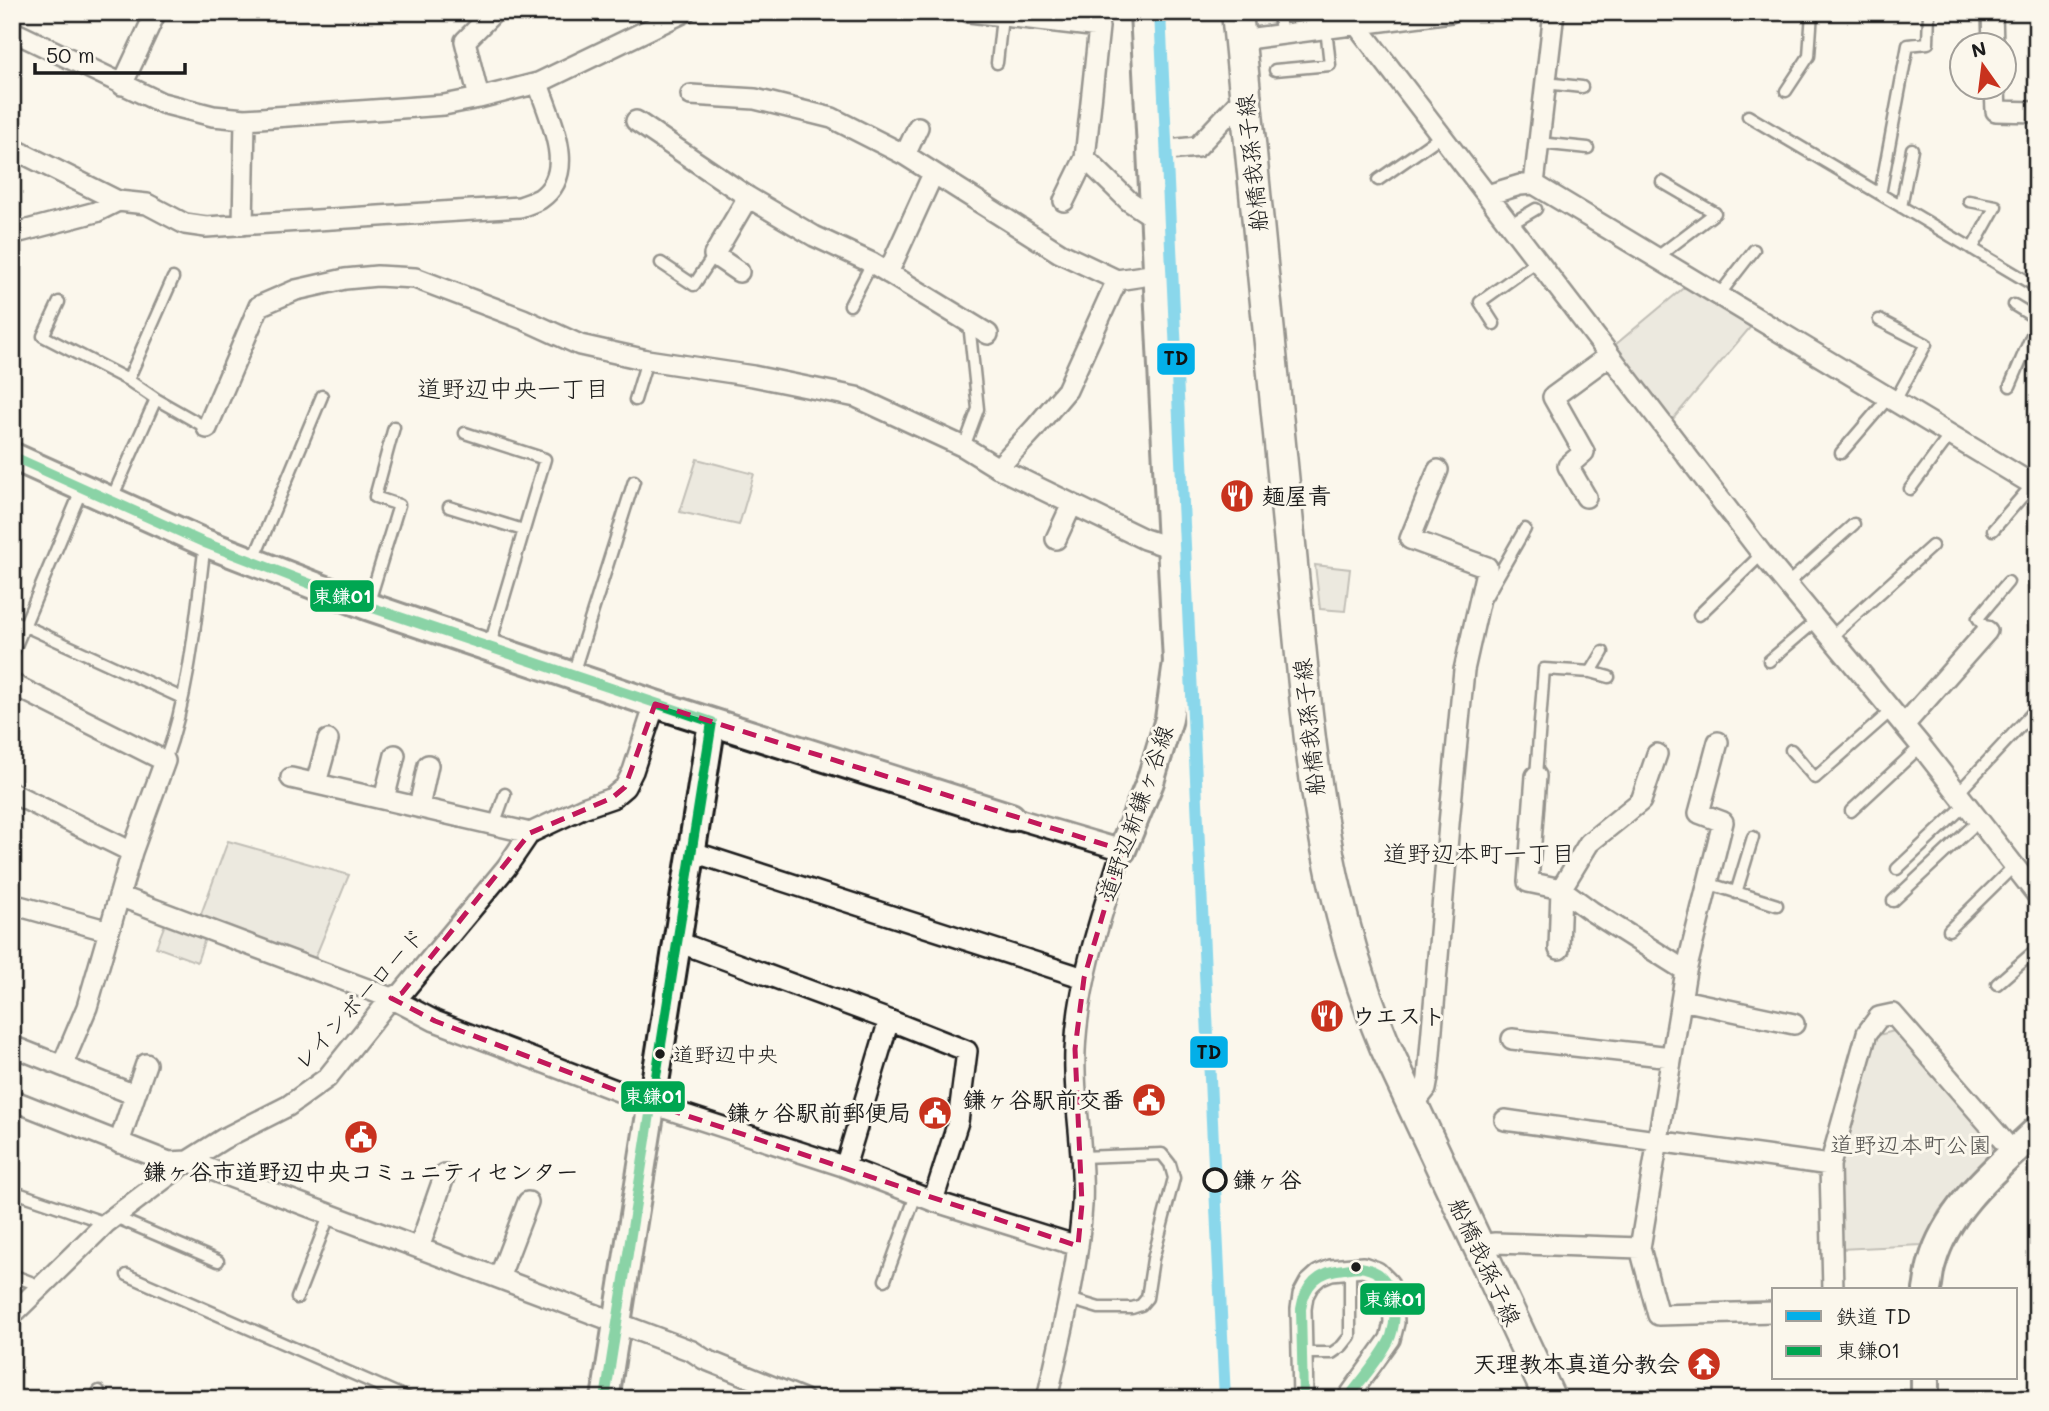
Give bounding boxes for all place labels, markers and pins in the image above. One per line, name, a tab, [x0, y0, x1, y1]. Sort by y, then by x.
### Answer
restaurant icon: 麺屋青	[1218, 477, 1256, 515]
place label: 麺屋青	[1262, 480, 1331, 510]
restaurant icon: ウエスト	[1308, 997, 1346, 1035]
place label: ウエスト	[1352, 1000, 1446, 1030]
place label: 道野辺中央	[673, 1040, 778, 1067]
marker: 道野辺中央	[653, 1047, 667, 1061]
public building icon: 鎌ヶ谷駅前交番	[1130, 1081, 1168, 1119]
place label: 鎌ヶ谷駅前交番	[963, 1084, 1124, 1114]
public building icon: 鎌ヶ谷駅前郵便局	[916, 1094, 954, 1132]
place label: 鎌ヶ谷駅前郵便局	[727, 1097, 911, 1127]
public building icon: 鎌ヶ谷市道野辺中央コミュニティセンター	[342, 1118, 380, 1156]
place label: 鎌ヶ谷市道野辺中央コミュニティセンター	[143, 1156, 579, 1186]
place label: 鎌ヶ谷	[1233, 1164, 1302, 1194]
marker: 鎌ヶ谷	[1203, 1168, 1227, 1192]
unlabelled marker	[1349, 1260, 1363, 1274]
temple icon: 天理教本真道分教会	[1685, 1345, 1723, 1383]
place label: 天理教本真道分教会	[1473, 1348, 1680, 1378]

